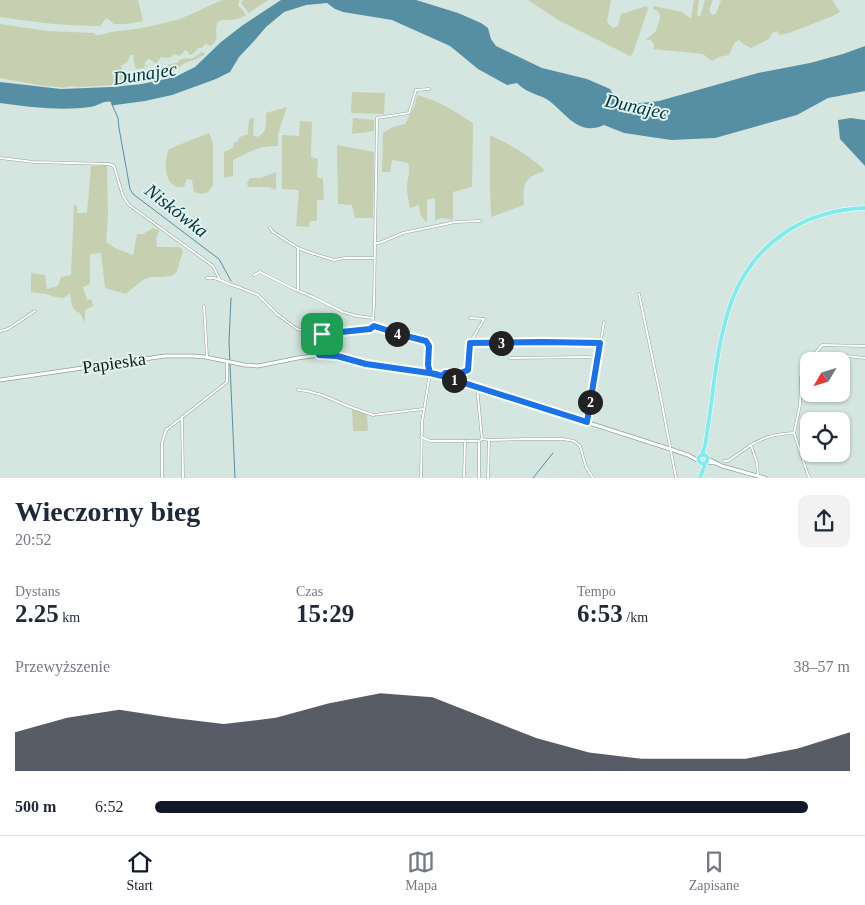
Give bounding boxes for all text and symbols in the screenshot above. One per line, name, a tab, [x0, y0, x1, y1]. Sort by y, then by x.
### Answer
water label: Dunajec	[111, 58, 179, 89]
water label: Dunajec	[602, 89, 671, 124]
water label: Niskówka	[140, 179, 212, 241]
pin	[301, 313, 343, 355]
icon: arrive	[308, 320, 336, 348]
pin: 4	[384, 322, 410, 346]
text: 4	[394, 327, 401, 342]
pin: 3	[488, 330, 514, 356]
text: 3	[498, 336, 505, 351]
street label: Papieska	[81, 349, 147, 377]
north arrow	[800, 352, 850, 402]
map controls	[800, 352, 850, 462]
pin: 1	[442, 368, 466, 392]
text: 1	[451, 373, 458, 388]
pin: 2	[578, 390, 602, 414]
text: 2	[587, 395, 594, 410]
button: locate	[800, 412, 850, 462]
button: share	[798, 495, 850, 547]
text: Wieczorny bieg	[15, 496, 200, 527]
text: 20:52	[15, 531, 51, 548]
text: Dystans	[15, 584, 60, 599]
text: Czas	[296, 584, 323, 599]
text: Tempo	[577, 584, 616, 599]
text: 2.25	[15, 600, 59, 627]
text: 15:29	[296, 600, 354, 627]
text: 6:53	[577, 600, 623, 627]
text: km	[59, 610, 80, 625]
text: /km	[623, 610, 648, 625]
text: Przewyższenie	[15, 658, 110, 675]
text: 38–57 m	[794, 658, 850, 675]
text: 500 m	[15, 798, 56, 815]
text: 6:52	[95, 798, 123, 815]
tab: Start	[126, 848, 154, 894]
tab: Mapa	[405, 848, 437, 894]
tab: Zapisane	[689, 848, 739, 894]

